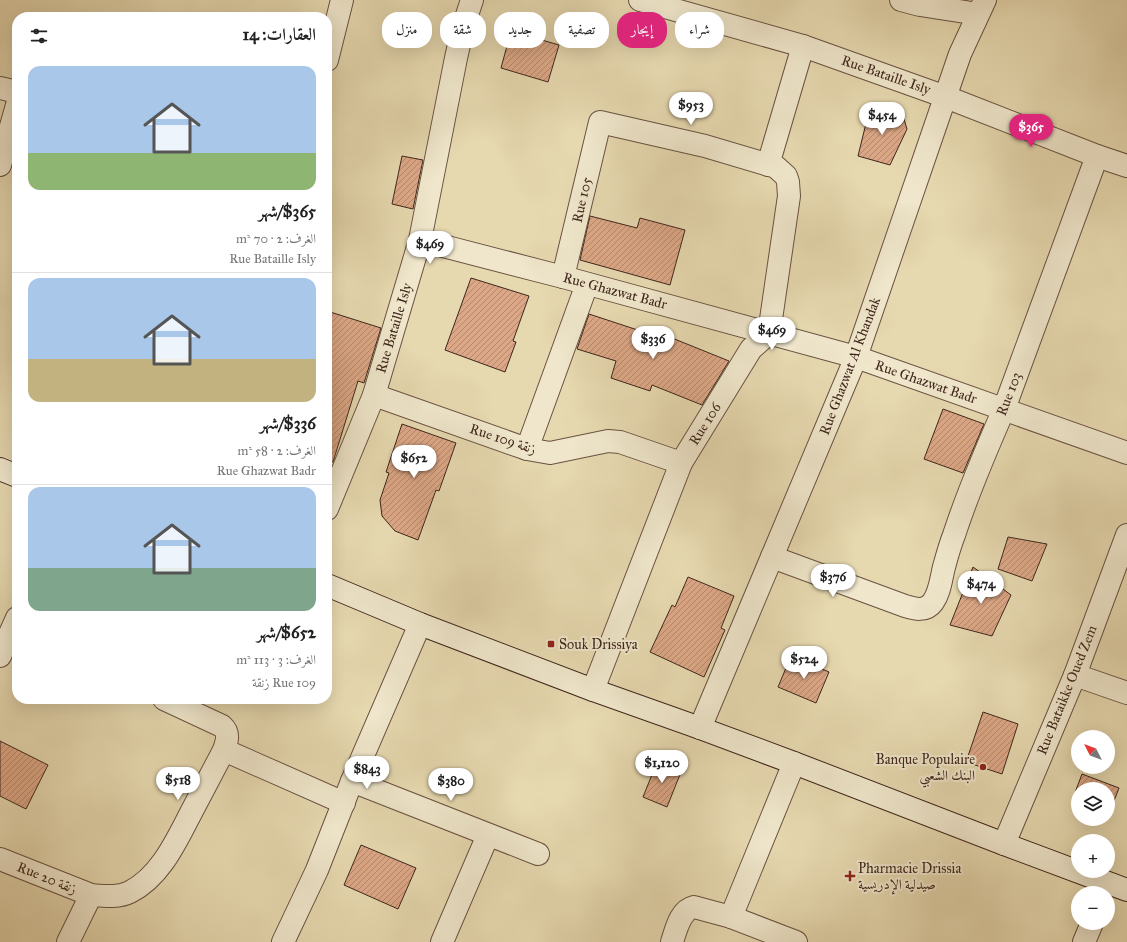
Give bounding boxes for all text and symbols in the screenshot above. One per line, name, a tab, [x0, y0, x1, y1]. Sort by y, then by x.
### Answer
chip: منزل	[382, 12, 432, 48]
chip: شقة	[440, 12, 486, 48]
chip: جديد	[494, 12, 546, 48]
chip: تصفية	[554, 12, 609, 48]
chip: إيجار	[617, 12, 667, 48]
chip: شراء	[675, 12, 724, 48]
text: العقارات: 14	[242, 24, 316, 45]
icon: filters	[28, 25, 50, 47]
street label: Rue Bataille Isly	[839, 52, 933, 98]
icon: home	[136, 92, 208, 164]
pin: $953	[667, 92, 715, 126]
text: $953	[678, 97, 704, 113]
pin: $454	[858, 102, 906, 136]
text: $454	[868, 107, 896, 123]
pin: $365	[1007, 114, 1055, 148]
text: $365	[1018, 119, 1044, 135]
street label: Rue 105	[569, 175, 596, 224]
text: $365/شهر	[258, 201, 316, 222]
text: الغرف: 2 · 70 m²	[236, 231, 316, 247]
pin: $469	[406, 231, 454, 265]
text: $469	[416, 236, 444, 252]
text: Rue Bataille Isly	[229, 251, 316, 267]
street label: Rue Ghazwat Badr	[561, 269, 670, 313]
street label: Rue Bataille Isly	[372, 280, 416, 375]
street label: Rue Ghazwat Al Khandak	[816, 294, 884, 437]
icon: home	[136, 304, 208, 376]
pin: $469	[748, 317, 796, 351]
text: $469	[758, 322, 786, 338]
pin: $336	[629, 326, 677, 360]
text: $336	[641, 331, 665, 347]
street label: Rue Ghazwat Badr	[873, 357, 980, 408]
street label: Rue 103	[993, 370, 1025, 418]
street label: Rue 106	[685, 399, 725, 448]
text: $336/شهر	[259, 413, 316, 434]
street label: Rue 109 زنقة	[468, 420, 538, 458]
text: الغرف: 2 · 58 m²	[237, 443, 316, 459]
pin: $652	[390, 445, 438, 479]
text: $652	[401, 450, 427, 466]
text: Rue Ghazwat Badr	[217, 463, 316, 479]
icon: home	[136, 513, 208, 585]
pin: $376	[809, 564, 857, 598]
text: $376	[820, 569, 846, 585]
pin: $474	[957, 571, 1005, 605]
text: $474	[967, 576, 995, 592]
text: $652/شهر	[257, 622, 316, 643]
street label: Rue Bataikke Oued Zem	[1033, 623, 1101, 757]
place label: Souk Drissiya	[559, 636, 638, 653]
marker: Souk Drissiya	[546, 639, 556, 649]
pin: $524	[780, 646, 828, 680]
text: $524	[790, 651, 818, 667]
text: الغرف: 3 · 113 m²	[236, 652, 316, 668]
text: Rue 109 زنقة	[252, 675, 316, 691]
north arrow	[1071, 730, 1115, 774]
map controls	[1071, 730, 1115, 930]
pin: $1,120	[629, 750, 695, 784]
place label: Banque Populaire البنك الشعبي	[875, 751, 975, 788]
text: $1,120	[644, 755, 680, 771]
pin: $843	[343, 756, 391, 790]
text: $843	[353, 761, 381, 777]
marker: Banque Populaire البنك الشعبي	[978, 762, 988, 772]
pin: $518	[154, 767, 202, 801]
pin: $380	[427, 768, 475, 802]
text: $518	[165, 772, 191, 788]
text: $380	[437, 773, 465, 789]
button: layers	[1071, 782, 1115, 826]
button: +	[1071, 834, 1115, 878]
street label: Rue 20 زنقة	[15, 858, 79, 898]
place label: Pharmacie Drissia صيدلية الإدريسية	[858, 860, 961, 895]
marker: Pharmacie Drissia صيدلية الإدريسية	[845, 871, 855, 881]
button: −	[1071, 886, 1115, 930]

